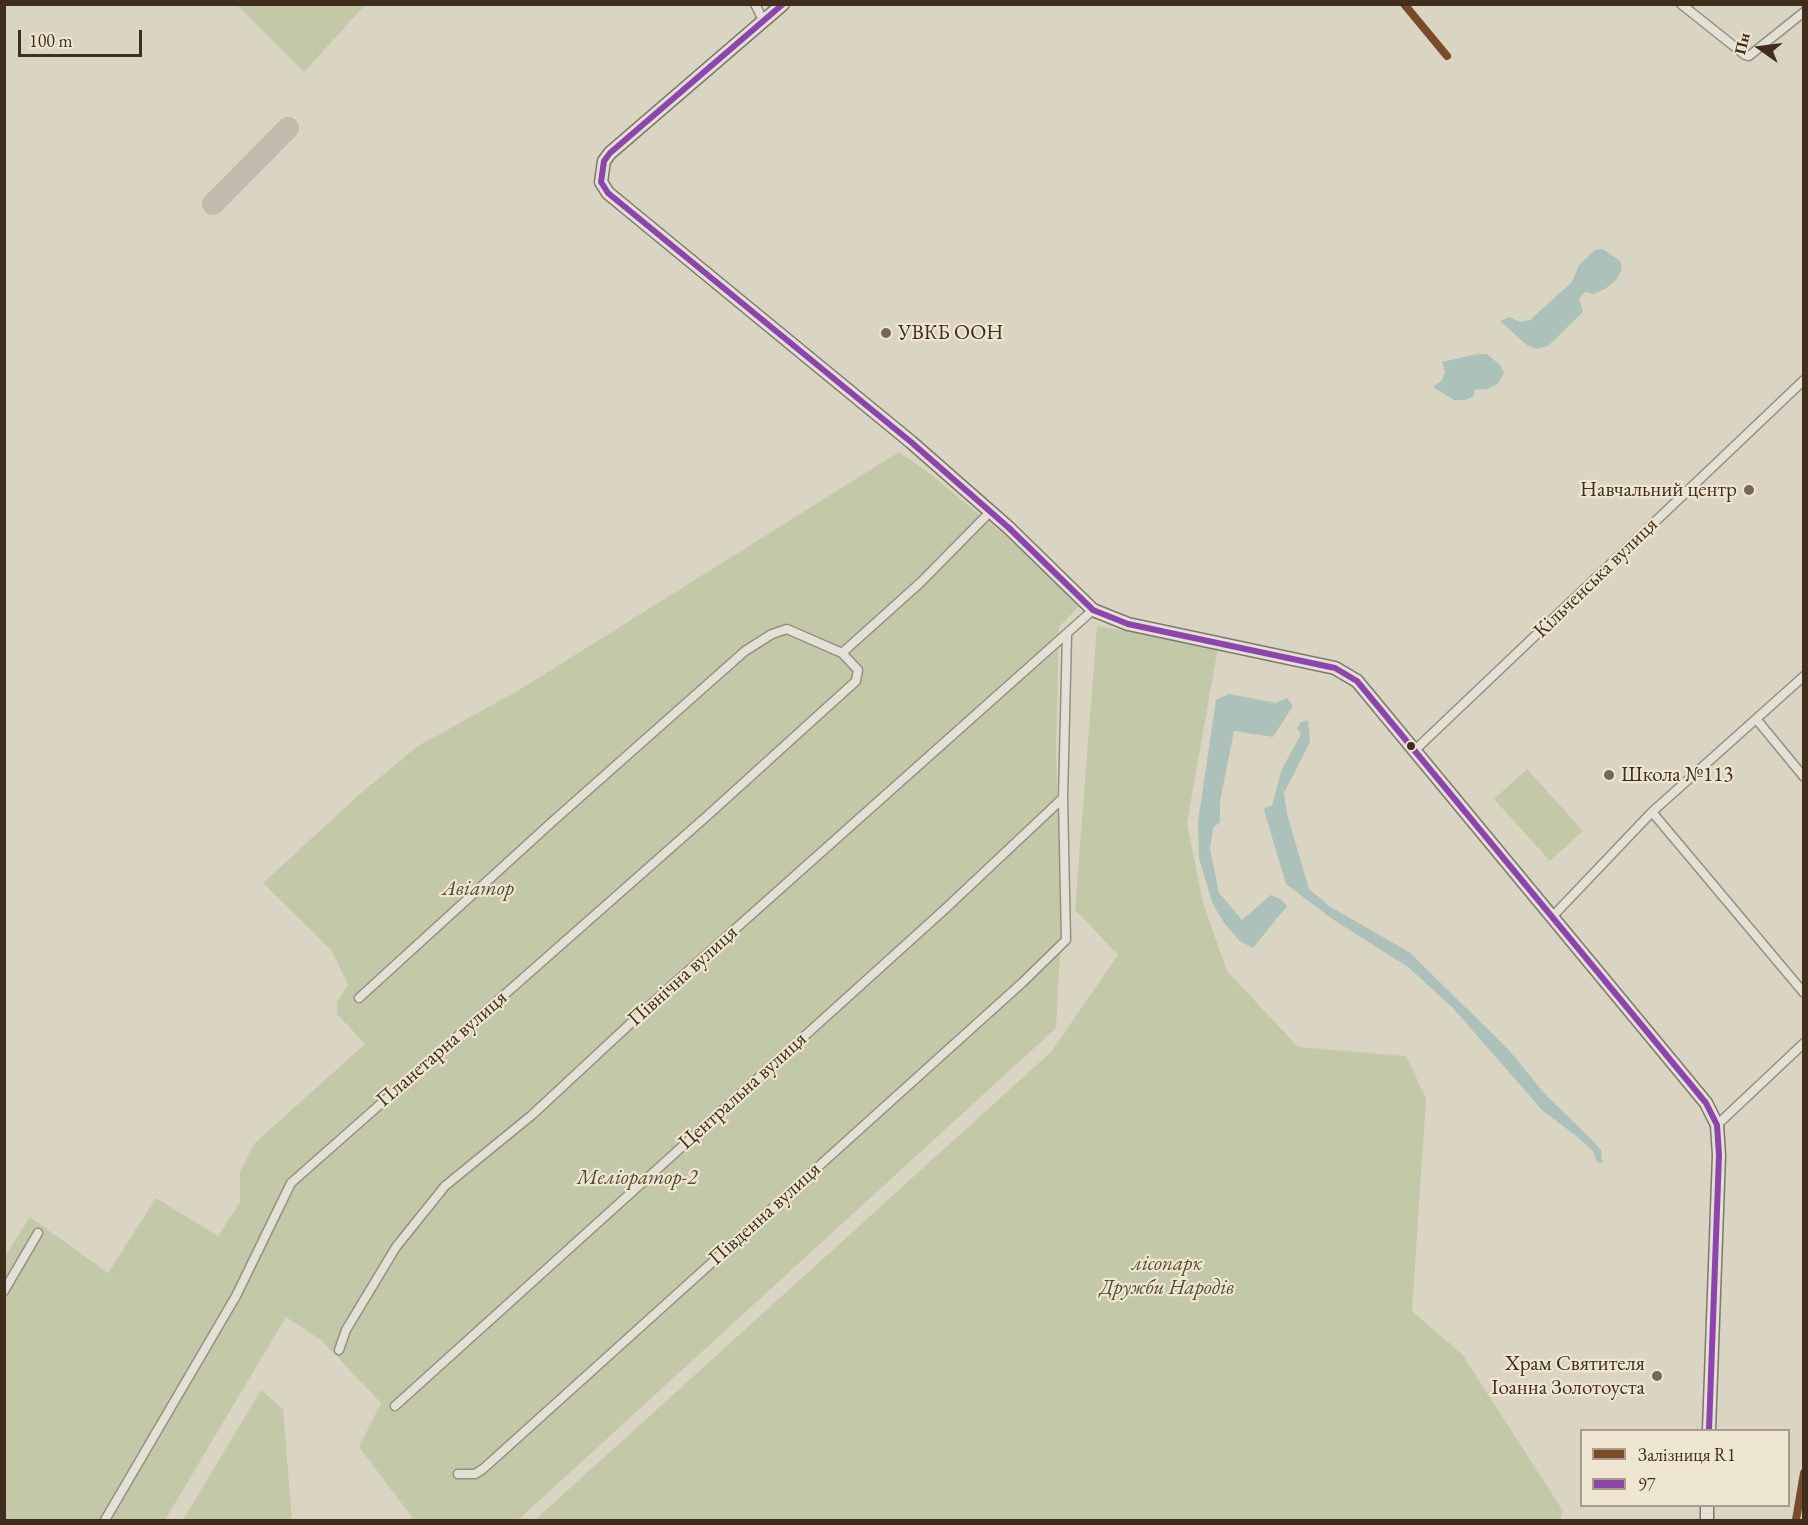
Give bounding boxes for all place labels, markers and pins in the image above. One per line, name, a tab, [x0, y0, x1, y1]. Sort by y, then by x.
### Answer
place label: УВКБ ООН	[898, 320, 1003, 346]
marker: УВКБ ООН	[879, 326, 893, 340]
place label: Навчальний центр	[1580, 477, 1737, 503]
marker: Навчальний центр	[1742, 483, 1756, 497]
unlabelled marker	[1405, 740, 1417, 752]
place label: Школа №113	[1621, 762, 1733, 788]
marker: Школа №113	[1602, 768, 1616, 782]
place label: Храм Святителя Іоанна Золотоуста	[1491, 1351, 1645, 1401]
marker: Храм Святителя Іоанна Золотоуста	[1650, 1369, 1664, 1383]

